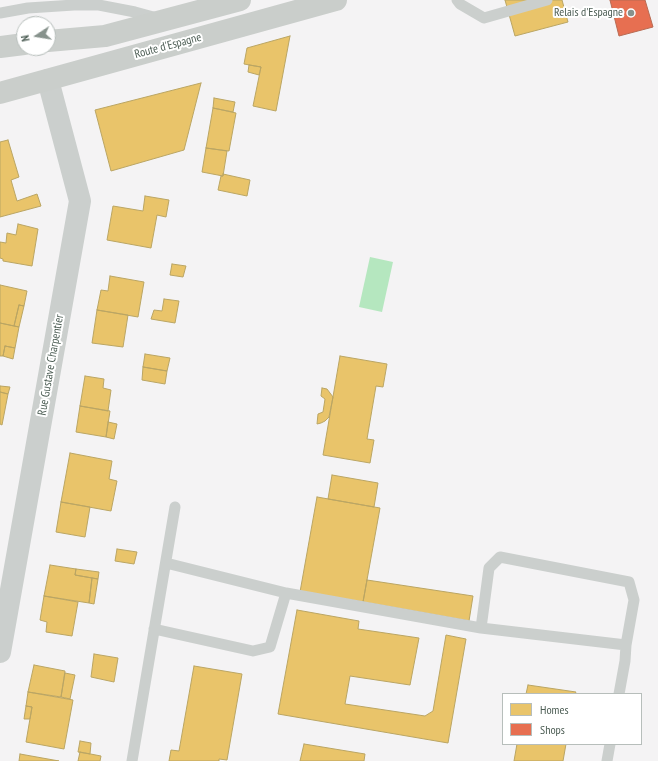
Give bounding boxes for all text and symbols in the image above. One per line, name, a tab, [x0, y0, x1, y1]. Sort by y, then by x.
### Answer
place label: Relais d'Espagne	[554, 6, 623, 20]
marker: Relais d'Espagne	[626, 8, 636, 18]
north arrow	[16, 16, 56, 56]
street label: Route d'Espagne	[133, 30, 203, 62]
text: N	[18, 34, 33, 43]
street label: Rue Gustave Charpentier	[35, 313, 67, 417]
legend	[502, 693, 642, 745]
text: Homes	[540, 702, 568, 717]
text: Shops	[540, 722, 565, 737]

